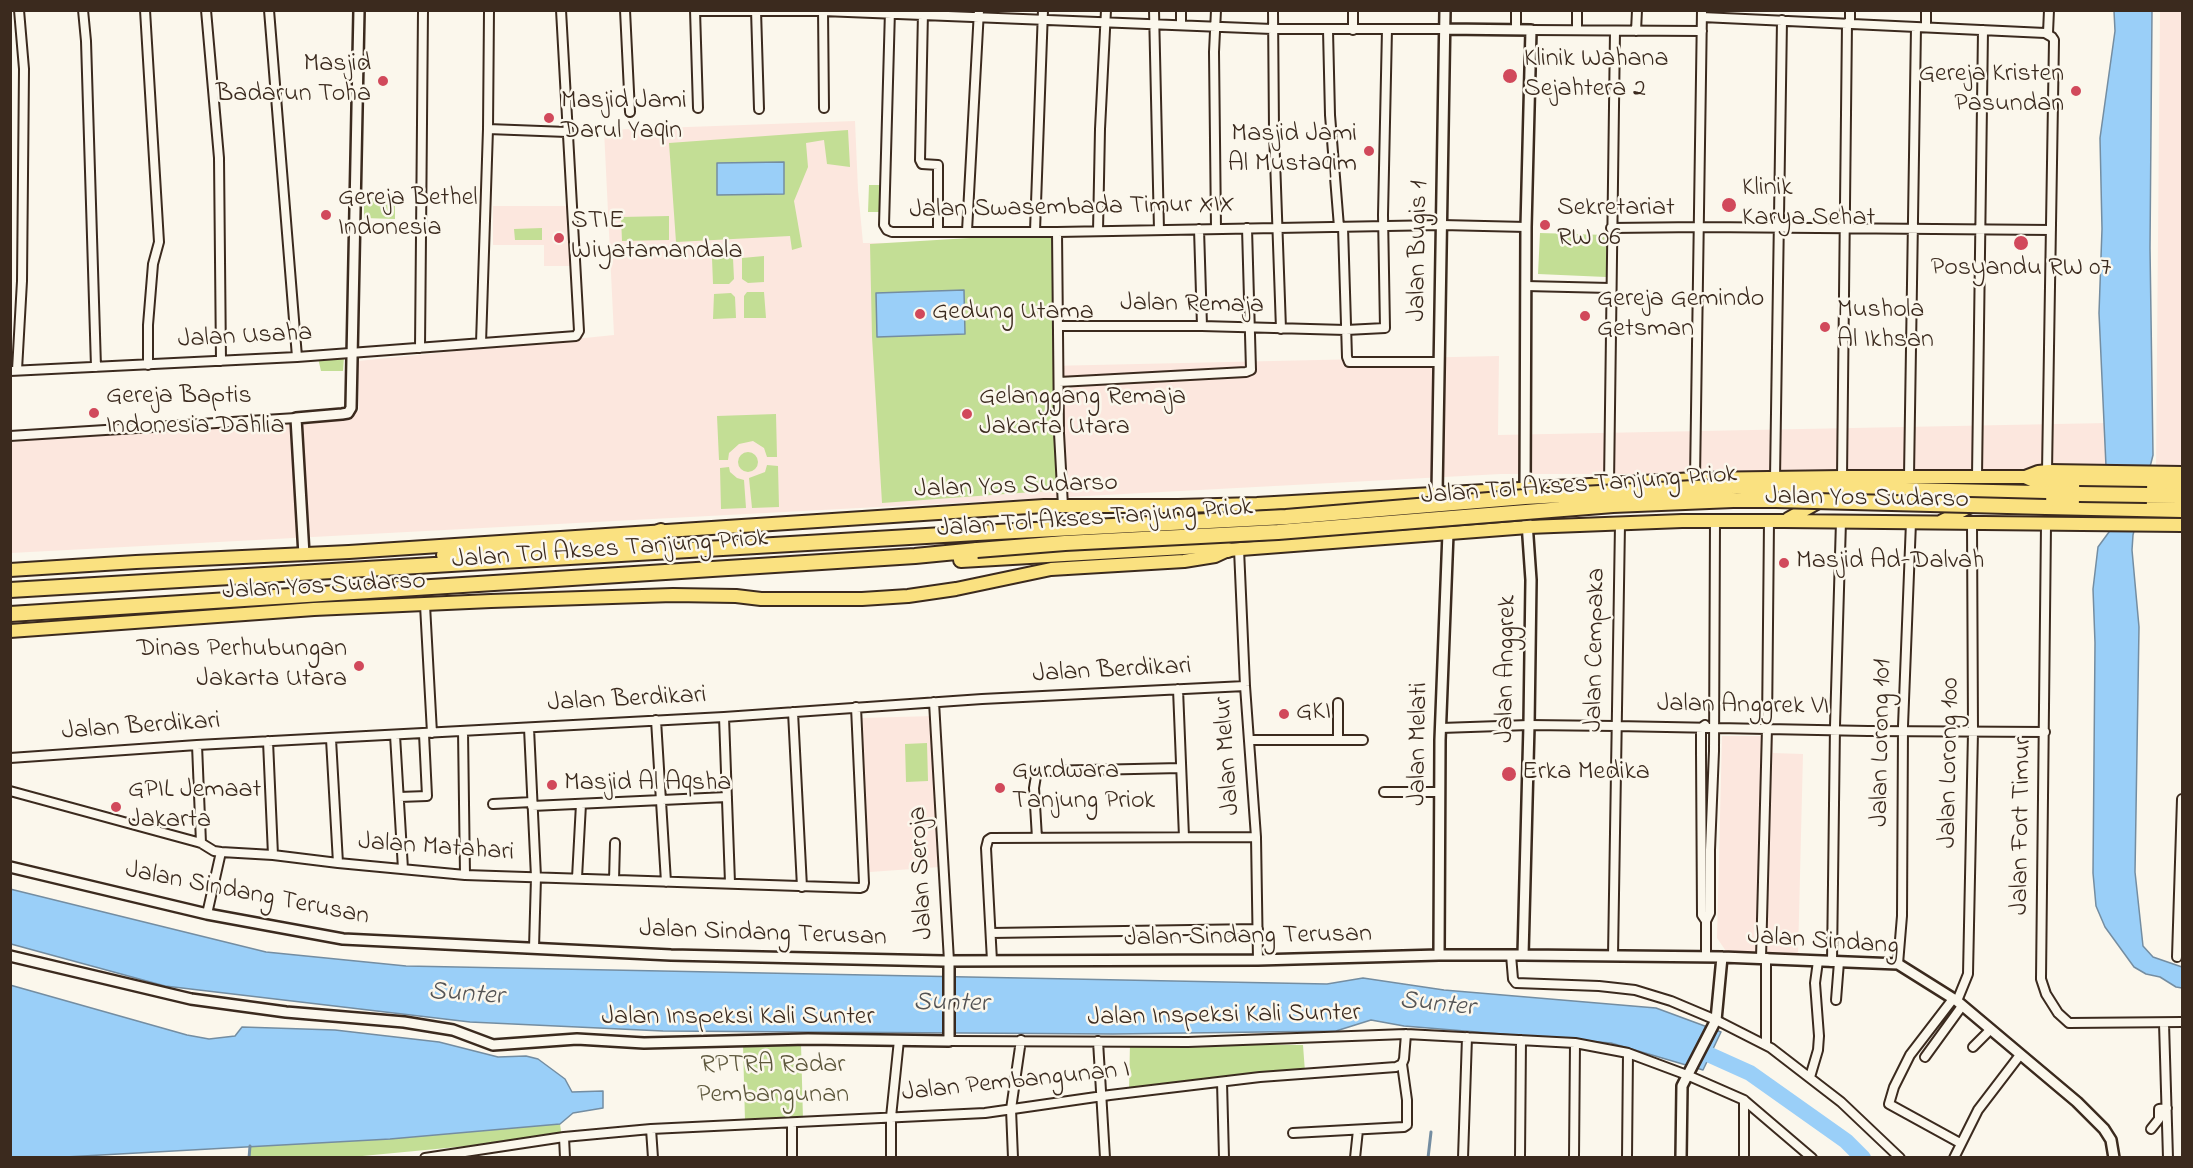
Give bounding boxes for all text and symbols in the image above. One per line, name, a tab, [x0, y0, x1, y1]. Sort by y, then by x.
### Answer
place label: Klinik Wahana Sejahtera 2	[1524, 45, 1668, 106]
place label: Masjid Badarun Toha	[216, 50, 371, 112]
place label: Gereja Kristen Pasundan	[1919, 60, 2064, 122]
marker: Klinik Wahana Sejahtera 2	[1501, 67, 1519, 85]
marker: Masjid Badarun Toha	[376, 74, 390, 88]
marker: Gereja Kristen Pasundan	[2069, 84, 2083, 98]
place label: Masjid Jami Darul Yaqin	[561, 87, 687, 148]
marker: Masjid Jami Darul Yaqin	[542, 111, 556, 125]
place label: Masjid Jami Al Mustaqim	[1228, 120, 1357, 182]
marker: Masjid Jami Al Mustaqim	[1362, 144, 1376, 158]
place label: Klinik Karya Sehat	[1742, 174, 1875, 236]
street label: Jalan Bugis 1	[1403, 180, 1437, 322]
place label: Gereja Bethel Indonesia	[338, 184, 478, 246]
street label: Jalan Swasembada Timur XIX	[909, 191, 1235, 227]
place label: Sekretariat RW 06	[1557, 194, 1675, 255]
marker: Klinik Karya Sehat	[1720, 196, 1738, 214]
place label: STIE Wiyatamandala	[571, 207, 742, 268]
marker: Gereja Bethel Indonesia	[319, 208, 333, 222]
marker: Sekretariat RW 06	[1538, 218, 1552, 232]
marker: STIE Wiyatamandala	[552, 231, 566, 245]
marker: Posyandu RW 07	[2012, 234, 2030, 252]
place label: Posyandu RW 07	[1931, 254, 2111, 286]
place label: Gereja Gemindo Getsman	[1597, 285, 1764, 346]
street label: Jalan Remaja	[1120, 289, 1264, 323]
place label: Mushola Al Ikhsan	[1837, 296, 1934, 358]
place label: Gedung Utama	[932, 298, 1094, 330]
marker: Gedung Utama	[913, 307, 927, 321]
marker: Gereja Gemindo Getsman	[1578, 309, 1592, 323]
street label: Jalan Usaha	[177, 319, 313, 357]
marker: Mushola Al Ikhsan	[1818, 320, 1832, 334]
place label: Gereja Baptis Indonesia Dahlia	[106, 382, 285, 443]
place label: Gelanggang Remaja Jakarta Utara	[979, 383, 1186, 444]
marker: Gereja Baptis Indonesia Dahlia	[87, 406, 101, 420]
marker: Gelanggang Remaja Jakarta Utara	[960, 407, 974, 421]
street label: Jalan Tol Akses Tanjung Priok	[1420, 460, 1738, 514]
street label: Jalan Yos Sudarso	[914, 469, 1118, 507]
street label: Jalan Yos Sudarso	[1765, 483, 1969, 517]
street label: Jalan Tol Akses Tanjung Priok	[936, 493, 1254, 547]
street label: Jalan Tol Akses Tanjung Priok	[451, 524, 769, 578]
place label: Masjid Ad-Dalvah	[1796, 547, 1984, 579]
marker: Masjid Ad-Dalvah	[1777, 556, 1791, 570]
street label: Jalan Yos Sudarso	[221, 567, 427, 609]
street label: Jalan Cempaka	[1580, 568, 1614, 732]
street label: Jalan Anggrek	[1491, 595, 1525, 743]
place label: Dinas Perhubungan Jakarta Utara	[136, 635, 347, 696]
street label: Jalan Berdikari	[1032, 652, 1192, 692]
marker: Dinas Perhubungan Jakarta Utara	[352, 659, 366, 673]
street label: Jalan Lorong 101	[1866, 659, 1900, 827]
street label: Jalan Lorong 100	[1934, 677, 1968, 849]
street label: Jalan Berdikari	[547, 681, 707, 721]
street label: Jalan Melati	[1403, 682, 1437, 806]
street label: Jalan Anggrek VI	[1656, 690, 1830, 724]
street label: Jalan Melur	[1209, 696, 1249, 816]
place label: GKI	[1296, 698, 1331, 730]
street label: Jalan Berdikari	[61, 707, 221, 749]
marker: GKI	[1277, 707, 1291, 721]
street label: Jalan Fort Timur	[2006, 737, 2040, 915]
place label: Gurdwara Tanjung Priok	[1012, 757, 1155, 819]
place label: Erka Medika	[1522, 758, 1650, 790]
marker: Erka Medika	[1500, 765, 1518, 783]
place label: Masjid Al Aqsha	[564, 769, 731, 801]
place label: GPIL Jemaat Jakarta	[128, 776, 261, 838]
marker: Masjid Al Aqsha	[545, 778, 559, 792]
marker: Gurdwara Tanjung Priok	[993, 781, 1007, 795]
marker: GPIL Jemaat Jakarta	[109, 800, 123, 814]
street label: Jalan Seroja	[904, 806, 942, 940]
street label: Jalan Matahari	[357, 828, 515, 870]
street label: Jalan Sindang Terusan	[122, 856, 372, 934]
street label: Jalan Sindang Terusan	[639, 915, 887, 955]
street label: Jalan Sindang Terusan	[1124, 920, 1372, 956]
street label: Jalan Sindang	[1746, 922, 1900, 964]
water label: Sunter	[427, 977, 505, 1015]
water label: Sunter	[1398, 986, 1476, 1026]
water label: Sunter	[913, 988, 989, 1022]
street label: Jalan Inspeksi Kali Sunter	[1087, 999, 1361, 1035]
street label: Jalan Inspeksi Kali Sunter	[601, 1003, 875, 1035]
park label: RPTRA Radar Pembangunan	[697, 1051, 849, 1112]
street label: Jalan Pembangunan I	[900, 1056, 1132, 1110]

